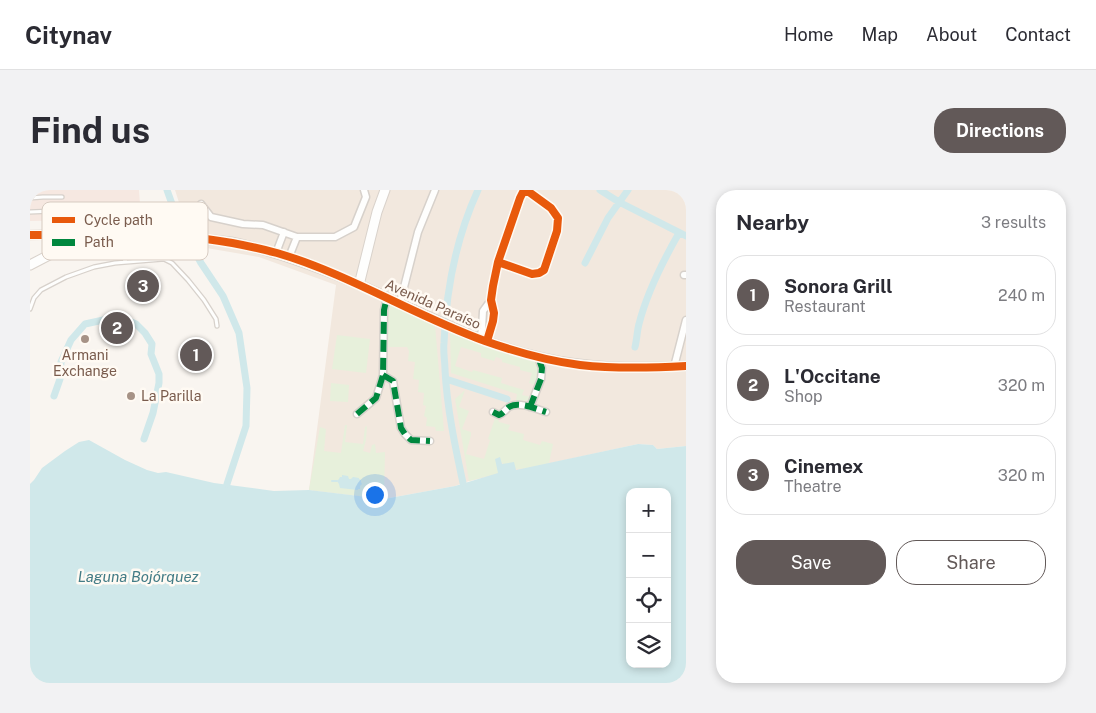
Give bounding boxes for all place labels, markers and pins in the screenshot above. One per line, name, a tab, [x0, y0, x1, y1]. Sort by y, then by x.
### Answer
pin: 3	[127, 267, 159, 305]
pin: 2	[101, 309, 133, 347]
marker: Armani Exchange	[79, 333, 91, 345]
pin: 1	[180, 336, 212, 374]
place label: Armani Exchange	[53, 347, 117, 379]
place label: La Parilla	[141, 388, 202, 404]
marker: La Parilla	[125, 390, 137, 402]

